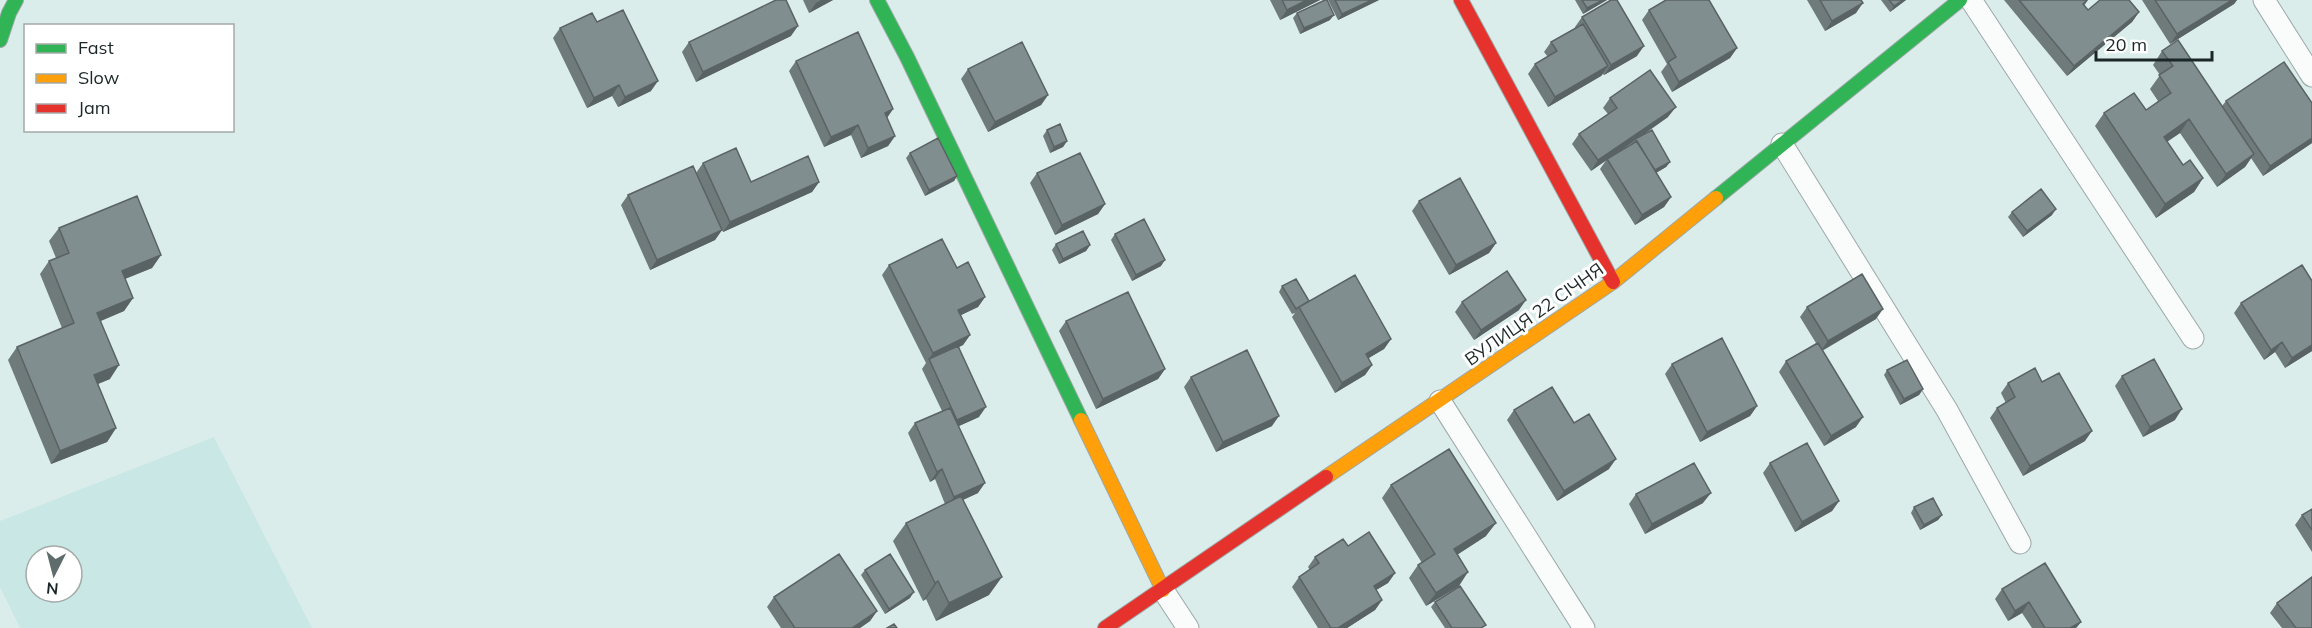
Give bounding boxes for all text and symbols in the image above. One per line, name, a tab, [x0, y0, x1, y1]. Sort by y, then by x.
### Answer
legend	[24, 24, 234, 132]
scale bar	[2096, 24, 2212, 62]
text: 20 m	[2105, 33, 2147, 56]
text: Fast	[78, 36, 114, 59]
text: Slow	[78, 66, 120, 89]
text: Jam	[78, 96, 111, 119]
street label: ВУЛИЦЯ 22 СІЧНЯ	[1460, 257, 1608, 371]
north arrow	[24, 544, 84, 604]
text: N	[45, 578, 59, 599]

